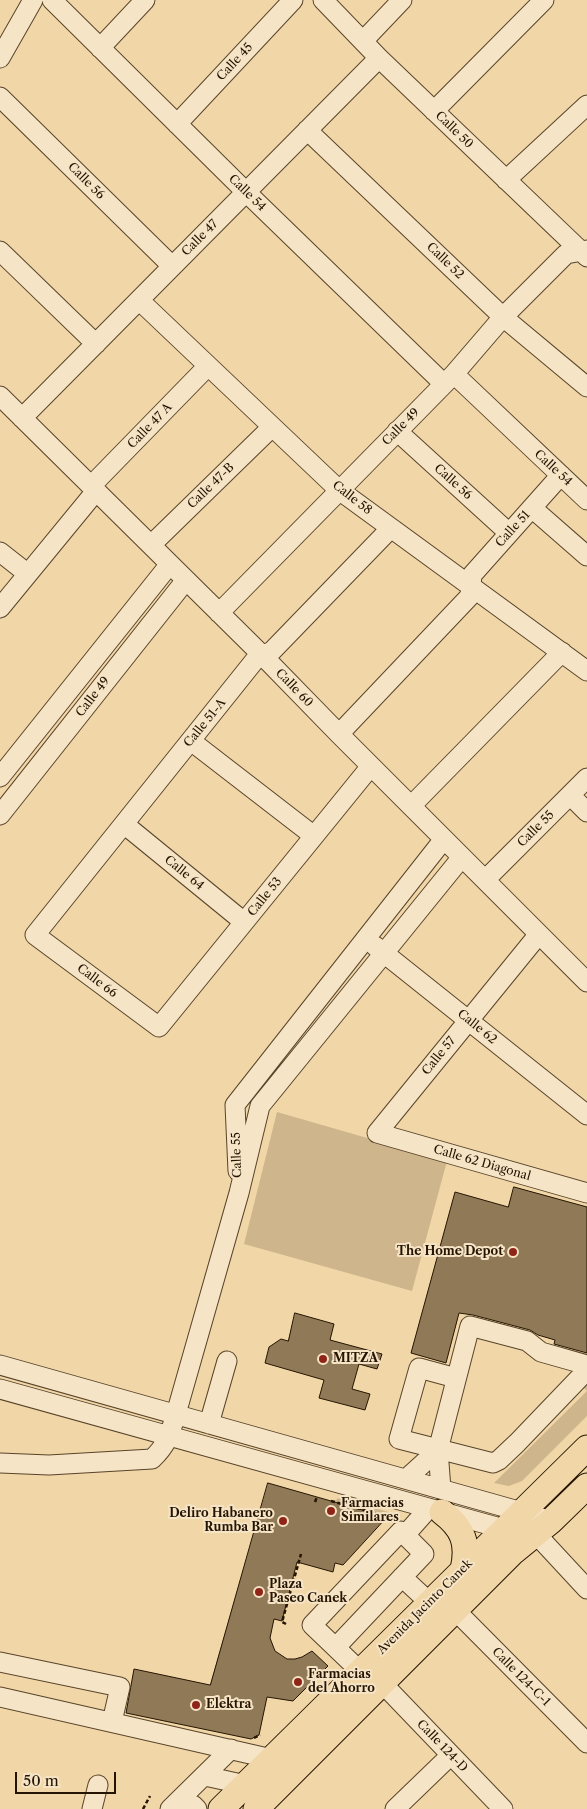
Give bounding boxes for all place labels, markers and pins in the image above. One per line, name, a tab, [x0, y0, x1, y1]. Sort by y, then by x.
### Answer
place label: The Home Depot	[397, 1245, 503, 1259]
marker: The Home Depot	[507, 1246, 519, 1258]
place label: MITZA	[333, 1352, 378, 1366]
marker: MITZA	[317, 1353, 329, 1365]
place label: Farmacias Similares	[341, 1497, 404, 1525]
marker: Farmacias Similares	[325, 1505, 337, 1517]
place label: Deliro Habanero Rumba Bar	[169, 1507, 273, 1535]
marker: Deliro Habanero Rumba Bar	[277, 1515, 289, 1527]
place label: Plaza Paseo Canek	[269, 1578, 347, 1606]
marker: Plaza Paseo Canek	[253, 1586, 265, 1598]
place label: Farmacias del Ahorro	[308, 1668, 375, 1696]
marker: Farmacias del Ahorro	[292, 1676, 304, 1688]
place label: Elektra	[206, 1698, 251, 1712]
marker: Elektra	[190, 1699, 202, 1711]

